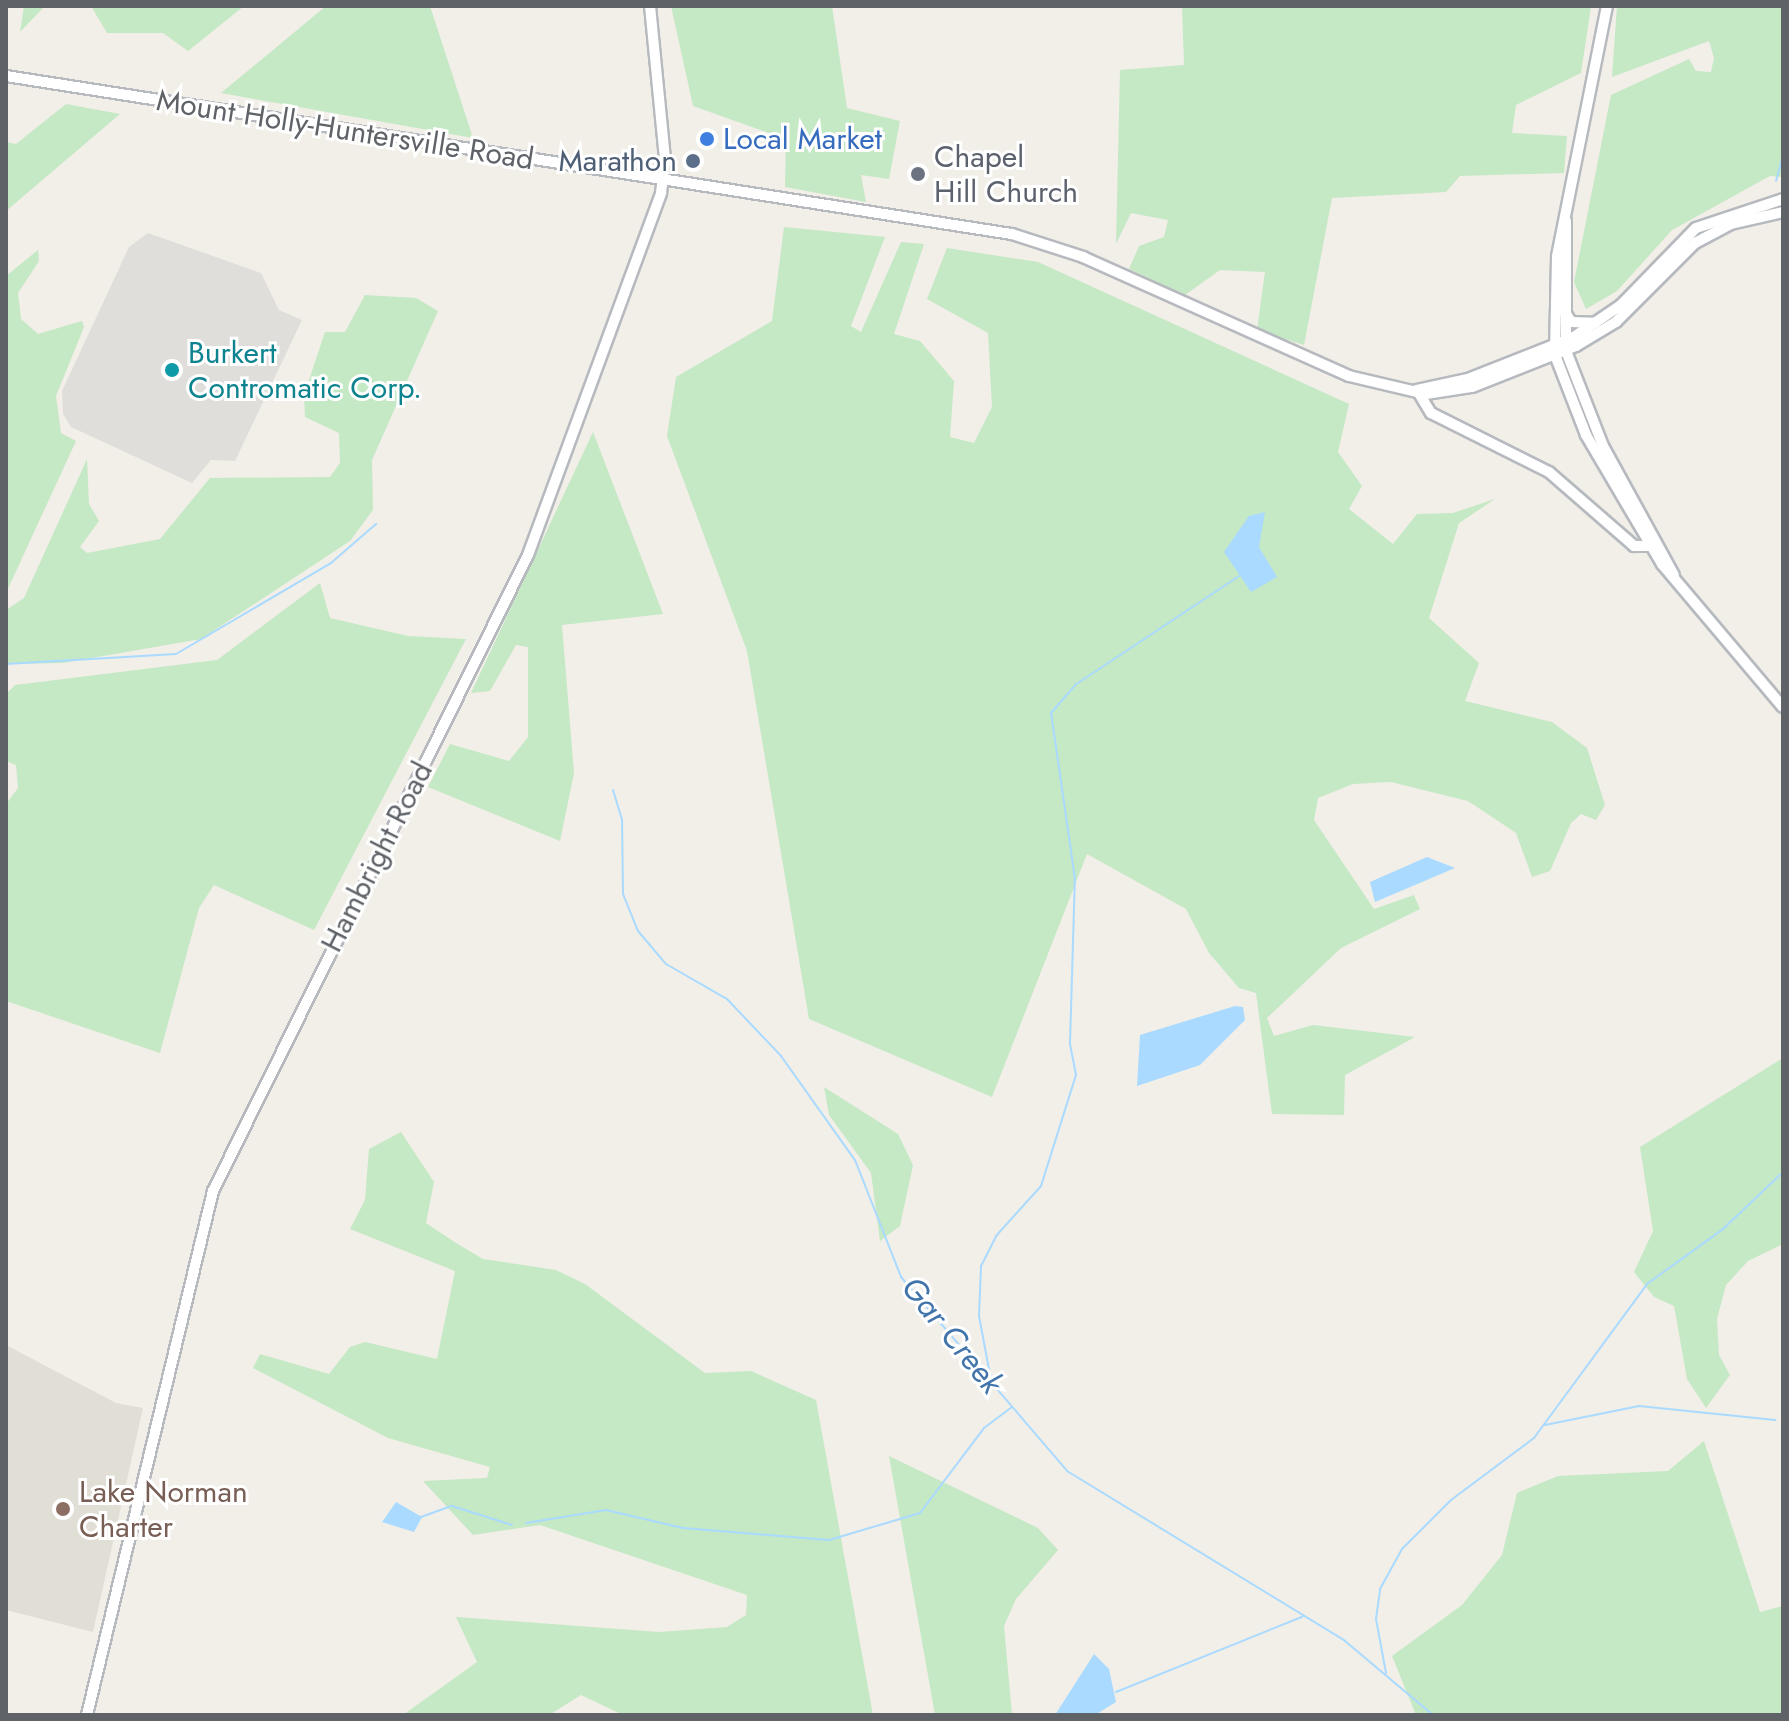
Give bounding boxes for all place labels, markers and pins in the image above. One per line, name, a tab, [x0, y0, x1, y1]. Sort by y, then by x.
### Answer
place label: Local Market	[723, 121, 882, 157]
marker: Local Market	[698, 130, 716, 148]
place label: Chapel Hill Church	[934, 139, 1078, 210]
place label: Marathon	[558, 143, 677, 179]
marker: Marathon	[684, 152, 702, 170]
marker: Chapel Hill Church	[909, 165, 927, 183]
place label: Burkert Contromatic Corp.	[188, 335, 422, 406]
marker: Burkert Contromatic Corp.	[163, 361, 181, 379]
place label: Lake Norman Charter	[79, 1474, 248, 1544]
marker: Lake Norman Charter	[54, 1500, 72, 1518]

